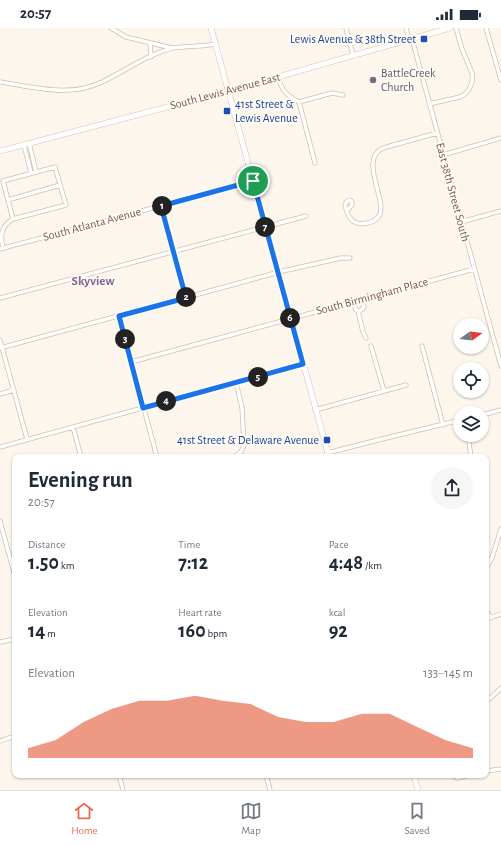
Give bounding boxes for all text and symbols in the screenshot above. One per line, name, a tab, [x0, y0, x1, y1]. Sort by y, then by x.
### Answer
text: 20:57	[20, 6, 51, 21]
place label: Lewis Avenue & 38th Street	[290, 33, 416, 45]
marker: Lewis Avenue & 38th Street	[419, 34, 429, 44]
place label: BattleCreek Church	[381, 67, 436, 93]
street label: South Lewis Avenue East	[169, 70, 282, 111]
marker: BattleCreek Church	[368, 75, 378, 85]
place label: 41st Street & Lewis Avenue	[235, 98, 298, 124]
marker: 41st Street & Lewis Avenue	[222, 106, 232, 116]
street label: East 38th Street South	[434, 141, 472, 243]
pin	[236, 164, 270, 198]
icon: arrive	[242, 170, 264, 192]
pin: 1	[152, 196, 172, 216]
text: 1	[160, 200, 164, 211]
street label: South Atlanta Avenue	[42, 205, 142, 243]
pin: 7	[255, 217, 275, 237]
text: 7	[263, 221, 267, 232]
district label: Skyview	[71, 275, 115, 288]
street label: South Birmingham Place	[315, 275, 429, 317]
pin: 2	[176, 287, 196, 307]
text: 2	[183, 291, 189, 302]
pin: 6	[280, 308, 300, 328]
text: 6	[287, 312, 293, 323]
north arrow	[453, 318, 489, 354]
map controls	[453, 318, 489, 442]
pin: 3	[115, 329, 135, 349]
text: 3	[123, 333, 127, 344]
button: locate	[453, 362, 489, 398]
pin: 5	[248, 367, 268, 387]
text: 5	[256, 371, 260, 382]
pin: 4	[156, 391, 176, 411]
text: 4	[163, 395, 169, 406]
button: layers	[453, 406, 489, 442]
place label: 41st Street & Delaware Avenue	[177, 434, 319, 446]
marker: 41st Street & Delaware Avenue	[322, 435, 332, 445]
button: share	[431, 467, 473, 509]
text: Evening run	[28, 469, 133, 491]
text: 20:57	[28, 496, 55, 509]
text: Distance	[28, 539, 65, 550]
text: Time	[178, 539, 200, 550]
text: Pace	[329, 539, 348, 550]
text: 1.50	[28, 553, 59, 573]
text: 7:12	[178, 553, 208, 573]
text: 4:48	[329, 553, 363, 573]
text: km	[59, 560, 74, 571]
text: /km	[363, 560, 382, 571]
text: Elevation	[28, 607, 68, 618]
text: Heart rate	[178, 607, 222, 618]
text: kcal	[329, 607, 345, 618]
text: 14	[28, 621, 45, 641]
text: 160	[178, 621, 206, 641]
text: 92	[329, 621, 348, 641]
text: m	[45, 628, 56, 639]
text: bpm	[206, 628, 227, 639]
text: Elevation	[28, 667, 75, 680]
text: 133–145 m	[423, 667, 473, 680]
tab: Home	[71, 800, 98, 837]
tab: Map	[240, 800, 262, 837]
tab: Saved	[405, 800, 430, 837]

